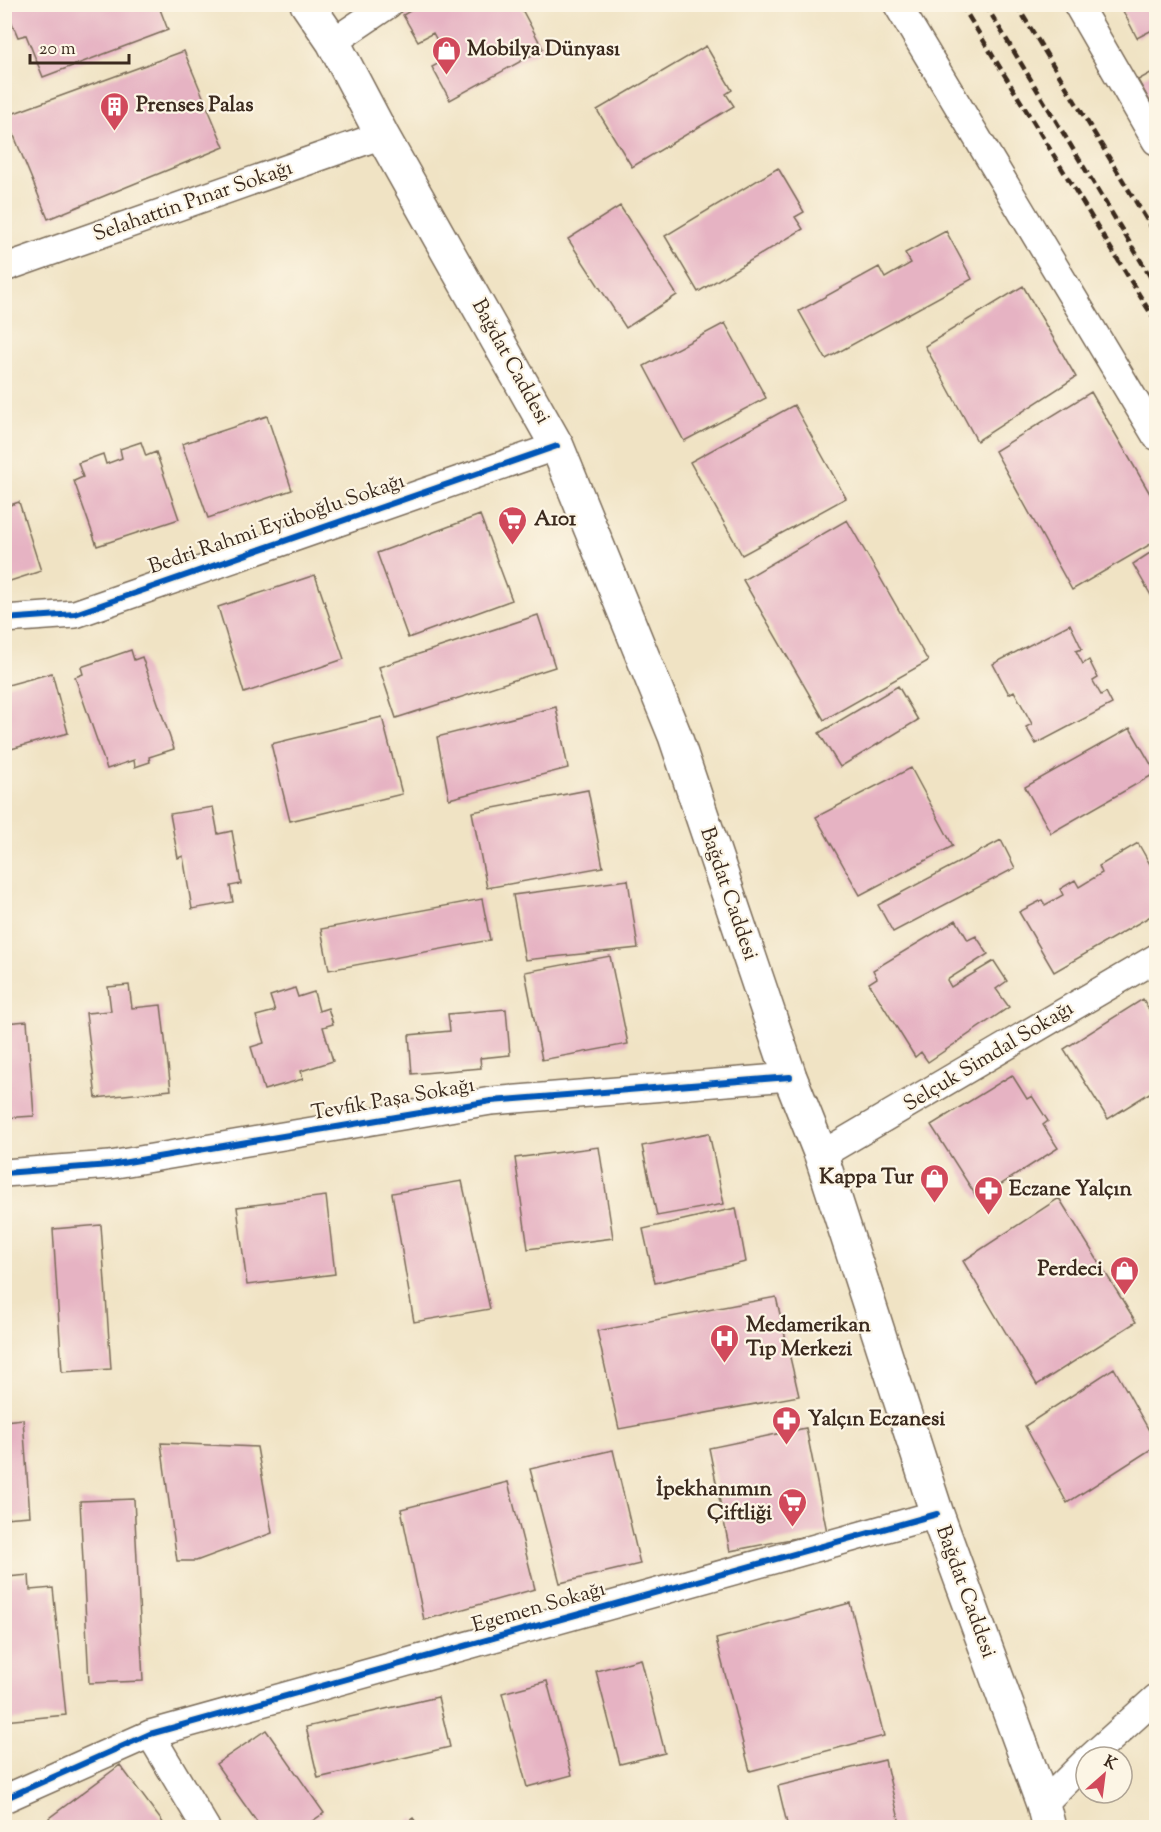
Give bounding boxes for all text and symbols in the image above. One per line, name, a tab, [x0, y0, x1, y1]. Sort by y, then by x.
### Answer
scale bar	[30, 27, 129, 65]
shop icon: Mobilya Dünyası	[430, 34, 462, 76]
place label: Mobilya Dünyası	[467, 35, 620, 65]
text: 20 m	[39, 37, 76, 63]
building icon: Prenses Palas	[99, 90, 131, 132]
place label: Prenses Palas	[136, 91, 253, 121]
street label: Selahattin Pınar Sokağı	[89, 154, 297, 250]
street label: Bağdat Caddesi	[463, 294, 557, 430]
street label: Bedri Rahmi Eyüboğlu Sokağı	[145, 467, 409, 583]
supermarket icon: A101	[497, 504, 529, 546]
place label: A101	[534, 505, 577, 535]
street label: Bağdat Caddesi	[691, 823, 765, 965]
street label: Selçuk Simdal Sokağı	[898, 994, 1080, 1120]
street label: Tevfik Paşa Sokağı	[309, 1071, 477, 1129]
shop icon: Kappa Tur	[919, 1162, 951, 1204]
place label: Kappa Tur	[819, 1163, 914, 1193]
pharmacy icon: Eczane Yalçın	[972, 1174, 1004, 1216]
place label: Eczane Yalçın	[1009, 1175, 1133, 1205]
shop icon: Perdeci	[1108, 1254, 1140, 1296]
place label: Perdeci	[1038, 1255, 1103, 1285]
place label: Medamerikan Tıp Merkezi	[746, 1311, 871, 1365]
hospital icon: Medamerikan Tıp Merkezi	[709, 1322, 741, 1364]
pharmacy icon: Yalçın Eczanesi	[771, 1404, 803, 1446]
place label: Yalçın Eczanesi	[808, 1405, 945, 1435]
place label: İpekhanımın Çiftliği	[656, 1475, 773, 1529]
supermarket icon: İpekhanımın Çiftliği	[777, 1486, 809, 1528]
street label: Bağdat Caddesi	[927, 1522, 1003, 1663]
street label: Egemen Sokağı	[469, 1575, 609, 1641]
north arrow	[1074, 1745, 1134, 1805]
text: K	[1099, 1751, 1121, 1777]

